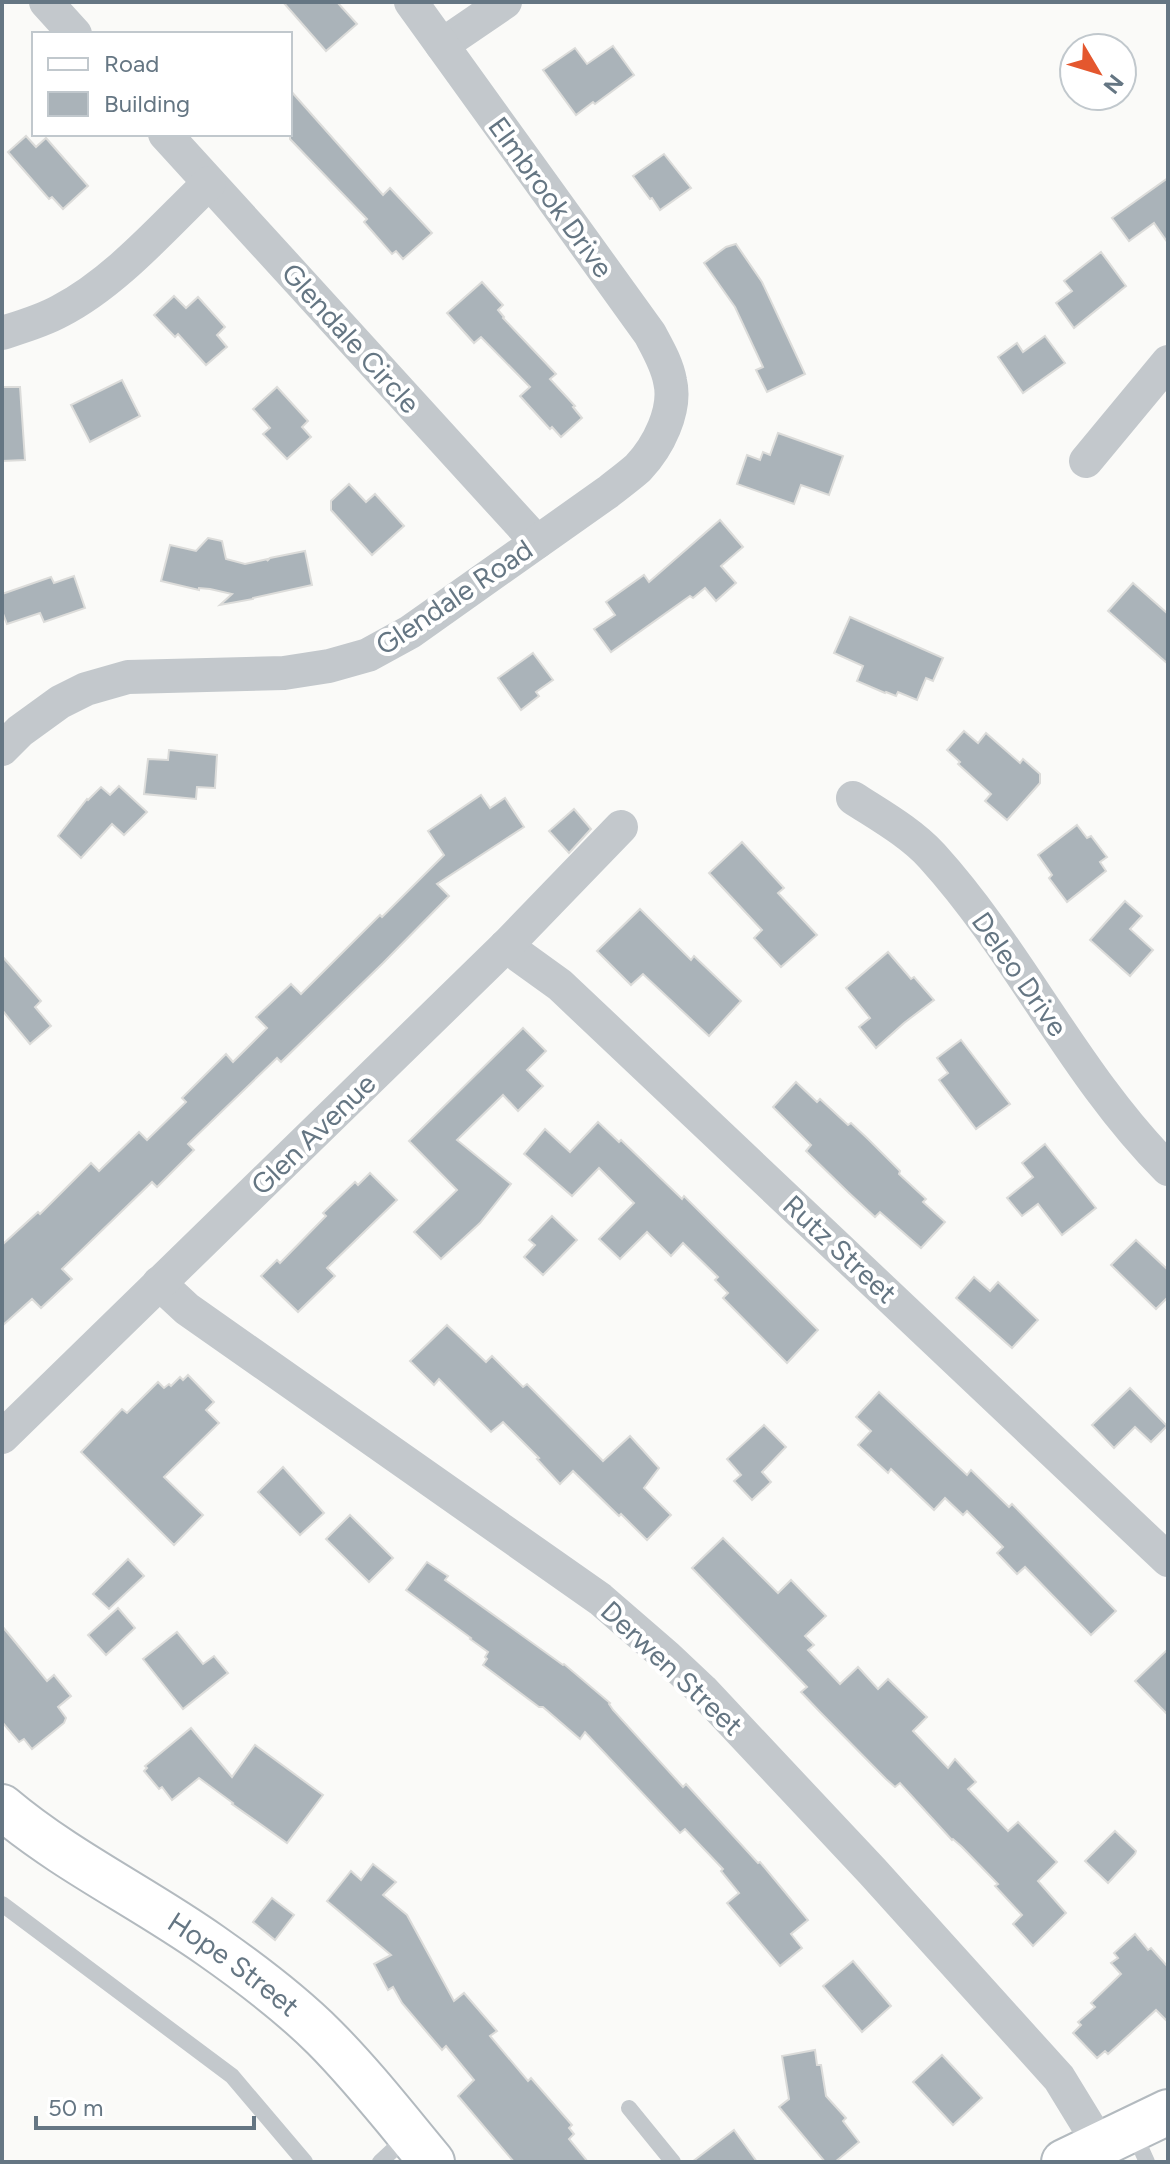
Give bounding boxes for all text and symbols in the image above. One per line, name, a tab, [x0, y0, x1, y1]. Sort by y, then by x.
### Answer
legend	[32, 32, 292, 136]
north arrow	[1058, 32, 1138, 112]
text: Road	[104, 49, 159, 78]
text: N	[1097, 69, 1129, 99]
text: Building	[104, 89, 190, 118]
street label: Elmbrook Drive	[481, 110, 621, 284]
street label: Glendale Circle	[275, 256, 427, 420]
street label: Glendale Road	[369, 532, 539, 662]
street label: Deleo Drive	[965, 905, 1075, 1043]
street label: Glen Avenue	[244, 1066, 382, 1202]
street label: Rutz Street	[776, 1188, 904, 1310]
street label: Derwen Street	[594, 1594, 750, 1742]
street label: Hope Street	[162, 1905, 306, 2023]
scale bar	[36, 2080, 254, 2130]
text: 50 m	[48, 2093, 104, 2122]

